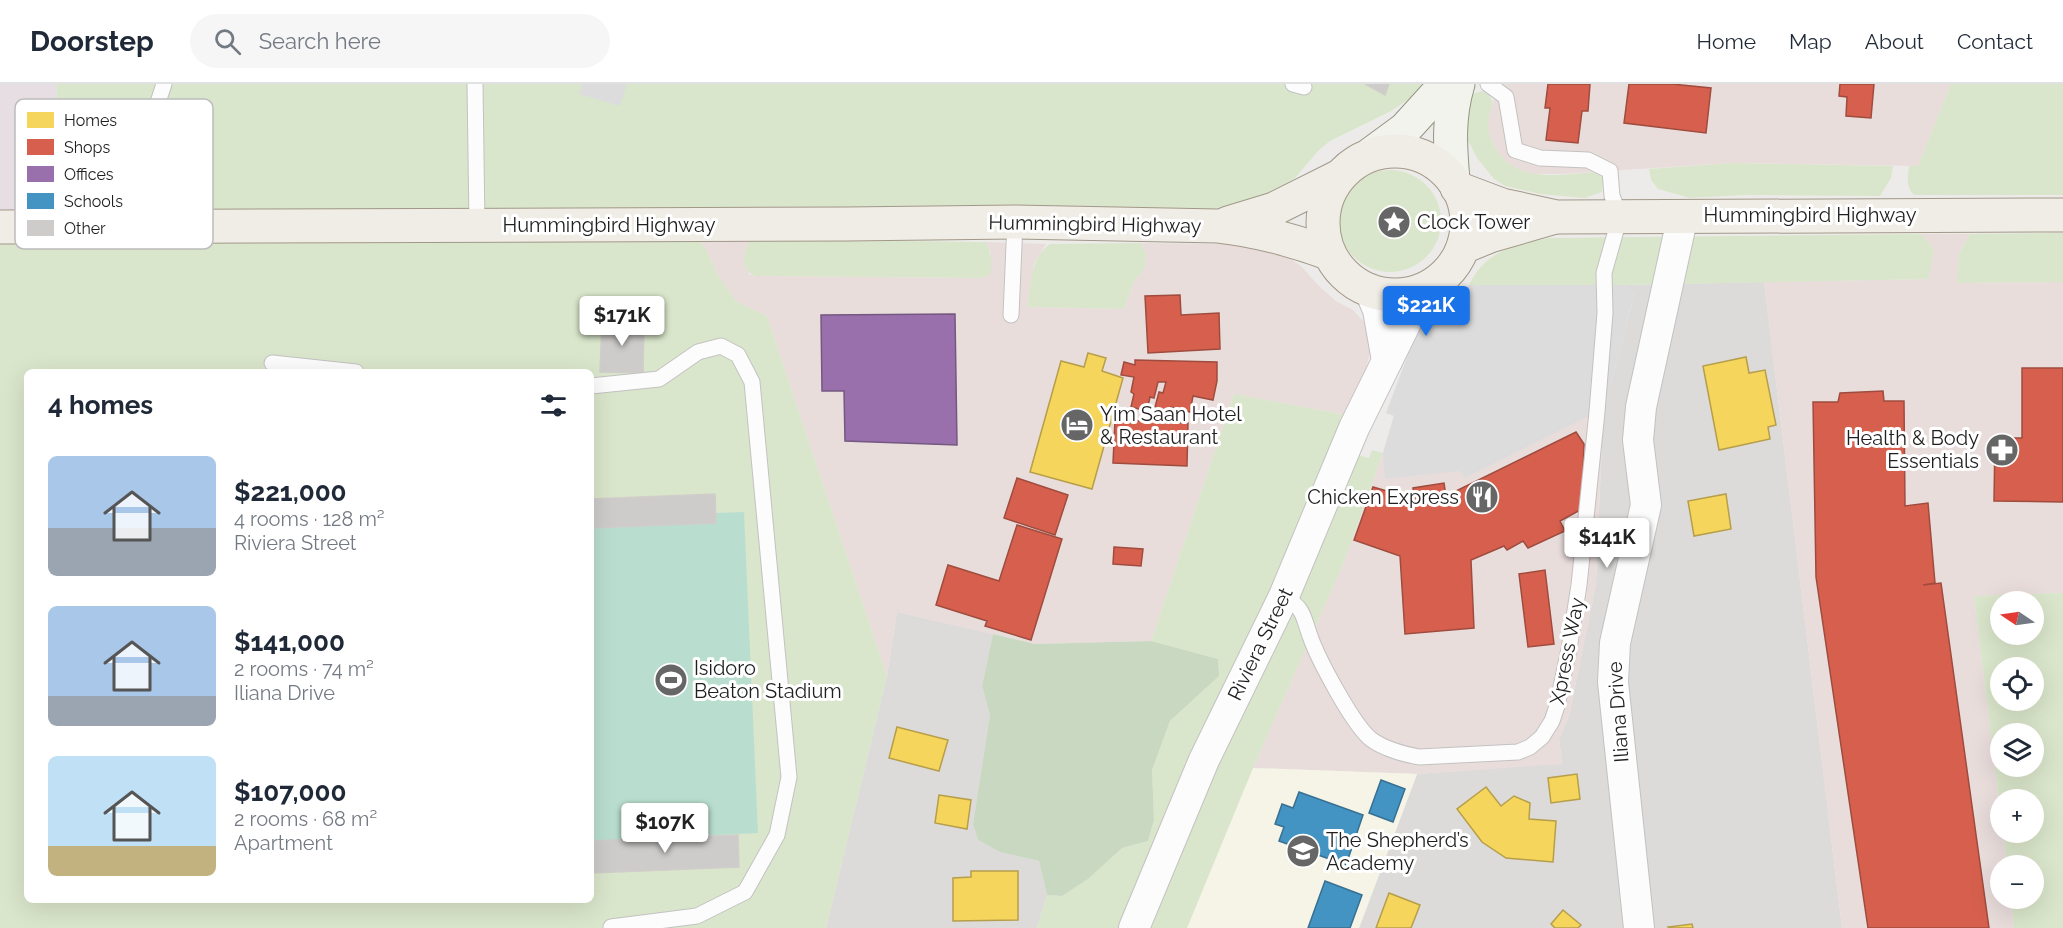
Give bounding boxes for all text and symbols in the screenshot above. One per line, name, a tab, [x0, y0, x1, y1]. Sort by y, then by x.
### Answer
search box	[190, 14, 610, 68]
text: Doorstep	[30, 25, 154, 58]
icon: search	[211, 25, 244, 58]
text: Search here	[259, 28, 381, 54]
text: Home	[1697, 29, 1756, 54]
text: Map	[1789, 29, 1832, 54]
text: About	[1865, 29, 1924, 54]
text: Contact	[1957, 29, 2033, 54]
legend	[15, 99, 213, 249]
text: Homes	[64, 111, 117, 130]
text: Shops	[64, 138, 110, 157]
text: Offices	[64, 165, 114, 184]
text: Schools	[64, 192, 123, 211]
street label: Hummingbird Highway	[1703, 203, 1917, 227]
place icon: Clock Tower	[1376, 204, 1412, 240]
street label: Hummingbird Highway	[988, 210, 1202, 238]
place label: Clock Tower	[1417, 210, 1530, 234]
street label: Hummingbird Highway	[502, 213, 716, 237]
text: Other	[64, 219, 106, 238]
pin: $221K	[1384, 286, 1468, 337]
text: $221K	[1397, 293, 1455, 317]
pin: $171K	[580, 296, 664, 347]
text: $171K	[593, 303, 651, 327]
icon: filters	[537, 389, 570, 422]
text: 4 homes	[48, 390, 153, 420]
place label: Yim Saan Hotel & Restaurant	[1100, 402, 1242, 449]
hotel icon: Yim Saan Hotel & Restaurant	[1059, 407, 1095, 443]
place label: Health & Body Essentials	[1846, 426, 1979, 473]
pharmacy icon: Health & Body Essentials	[1984, 432, 2020, 468]
text: $221,000	[234, 477, 347, 507]
restaurant icon: Chicken Express	[1464, 479, 1500, 515]
icon: home	[96, 480, 168, 552]
place label: Chicken Express	[1307, 485, 1459, 509]
text: 4 rooms · 128 m²	[234, 507, 385, 531]
pin: $141K	[1565, 518, 1649, 569]
text: $141K	[1578, 525, 1636, 549]
text: Riviera Street	[234, 531, 357, 555]
street label: Riviera Street	[1222, 583, 1298, 704]
north arrow	[1990, 591, 2044, 645]
map controls	[1990, 591, 2044, 909]
street label: Xpress Way	[1545, 595, 1589, 706]
text: $141,000	[234, 627, 345, 657]
icon: home	[96, 630, 168, 702]
place label: Isidoro Beaton Stadium	[694, 656, 842, 703]
text: 2 rooms · 74 m²	[234, 657, 374, 681]
button: locate	[1990, 657, 2044, 711]
street label: Iliana Drive	[1602, 661, 1633, 763]
sports icon: Isidoro Beaton Stadium	[653, 662, 689, 698]
text: Iliana Drive	[234, 681, 335, 705]
button: layers	[1990, 723, 2044, 777]
text: $107,000	[234, 777, 346, 807]
icon: home	[96, 780, 168, 852]
button: +	[1990, 789, 2044, 843]
pin: $107K	[623, 803, 707, 854]
text: 2 rooms · 68 m²	[234, 807, 377, 831]
text: $107K	[635, 810, 695, 834]
place label: The Shepherd’s Academy	[1326, 828, 1469, 875]
text: Apartment	[234, 831, 333, 855]
school or university icon: The Shepherd’s Academy	[1285, 833, 1321, 869]
button: −	[1990, 855, 2044, 909]

